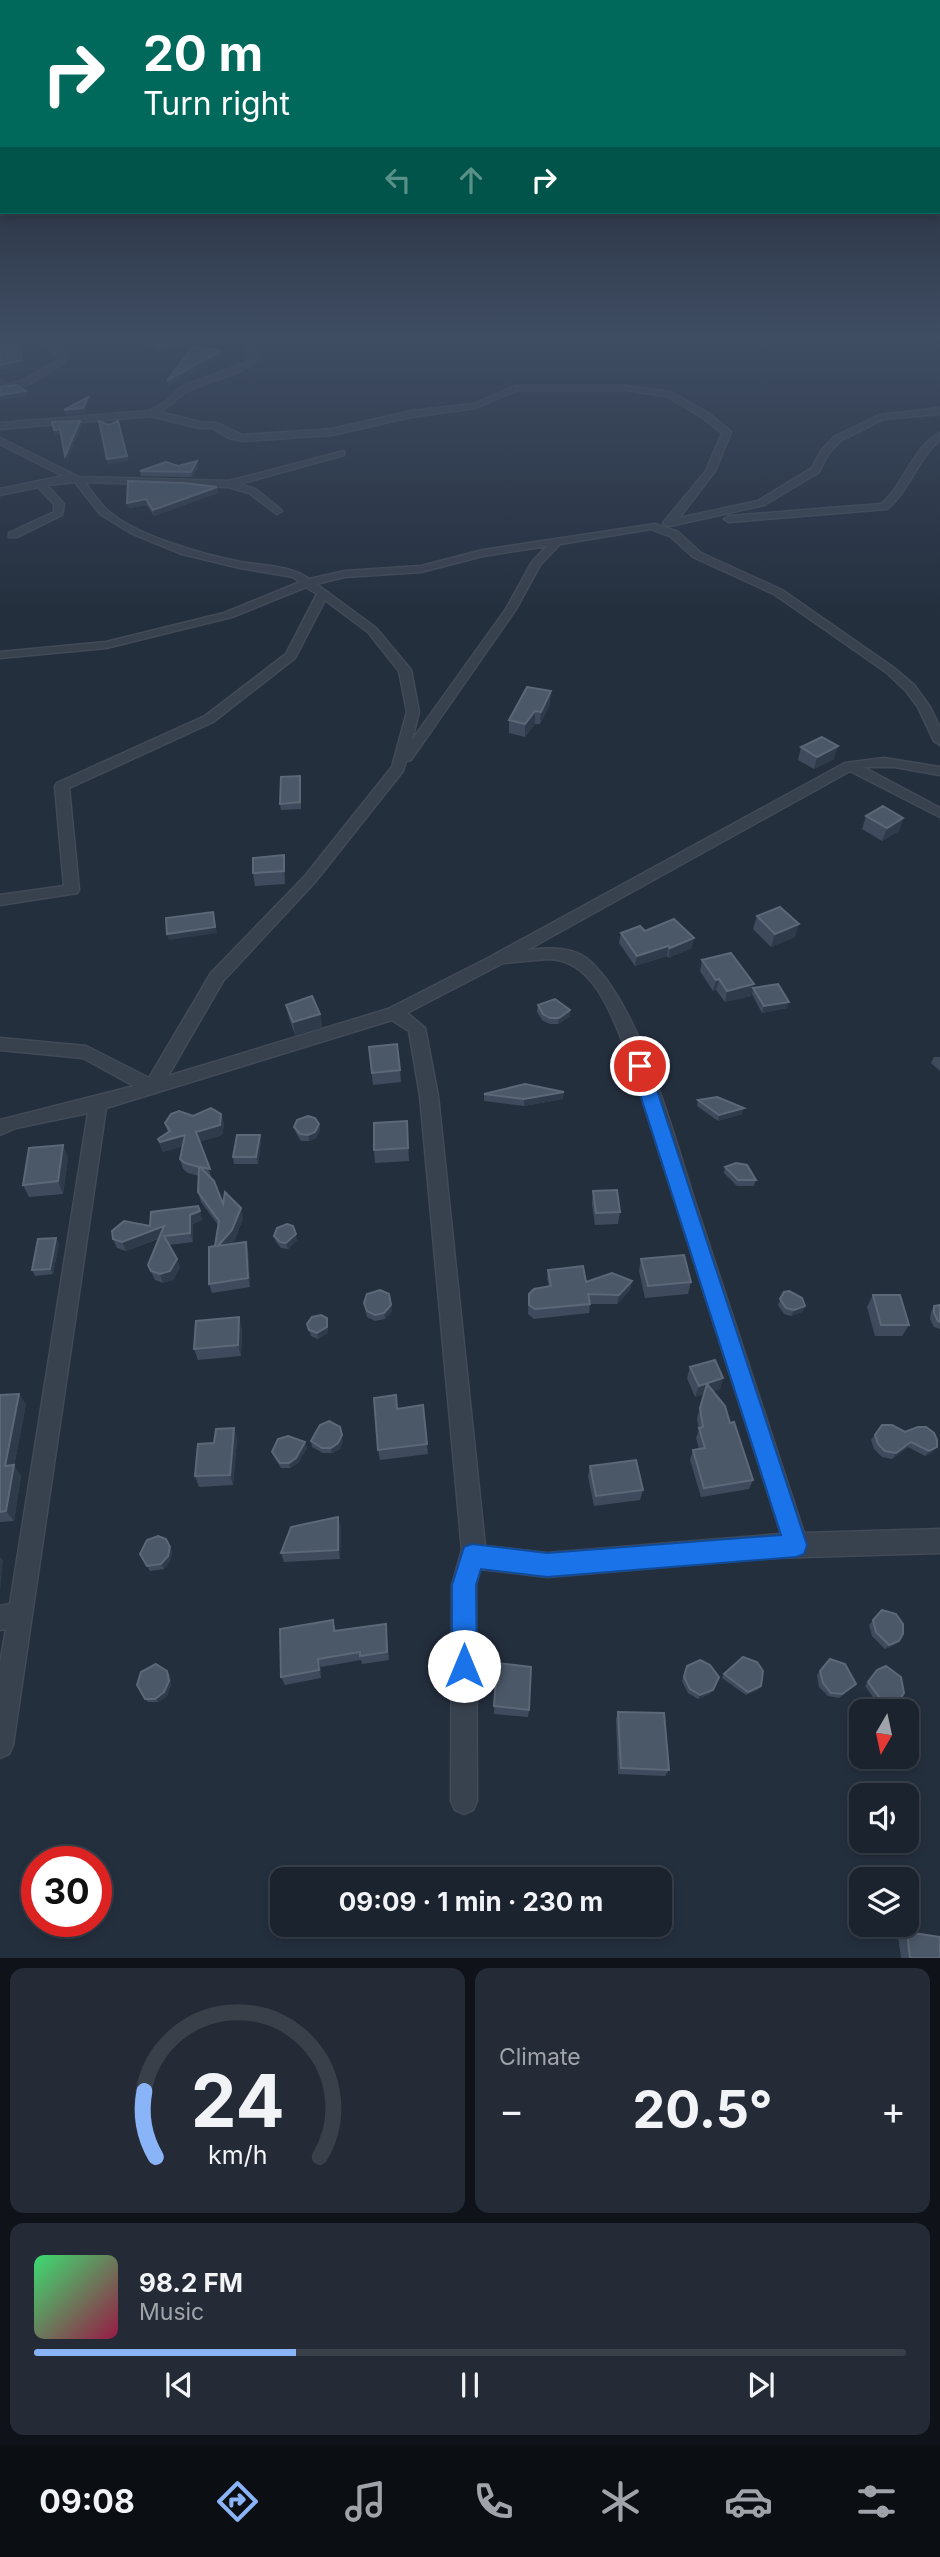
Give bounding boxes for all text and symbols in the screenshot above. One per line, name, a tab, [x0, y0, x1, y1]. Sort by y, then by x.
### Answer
text: 20 m	[143, 24, 263, 83]
icon: right	[28, 28, 119, 119]
text: Turn right	[143, 84, 290, 123]
icon: left	[379, 161, 417, 199]
icon: ahead	[452, 161, 490, 199]
icon: right	[525, 161, 563, 199]
pin	[610, 1036, 670, 1096]
icon: arrive	[621, 1047, 659, 1085]
position arrow	[427, 1629, 501, 1703]
north arrow	[849, 1699, 919, 1769]
map controls	[849, 1699, 919, 1937]
button: sound	[849, 1783, 919, 1853]
speed limit sign: 30	[21, 1846, 112, 1937]
button: layers	[849, 1867, 919, 1937]
text: 09:09 · 1 min · 230 m	[339, 1886, 603, 1917]
text: Climate	[499, 2043, 581, 2071]
text: 24	[191, 2056, 284, 2145]
text: 20.5°	[632, 2078, 773, 2141]
text: −	[499, 2087, 524, 2133]
text: +	[881, 2087, 906, 2133]
text: km/h	[208, 2139, 267, 2169]
text: 98.2 FM	[139, 2267, 243, 2298]
text: Music	[139, 2298, 204, 2326]
icon: previous	[160, 2366, 198, 2404]
icon: pause	[451, 2366, 489, 2404]
icon: next	[742, 2366, 780, 2404]
icon: directions	[213, 2477, 262, 2526]
icon: music	[341, 2477, 390, 2526]
icon: phone	[469, 2477, 518, 2526]
icon: climate	[596, 2477, 645, 2526]
icon: car	[724, 2477, 773, 2526]
icon: filters	[852, 2477, 901, 2526]
text: 09:08	[39, 2482, 135, 2521]

